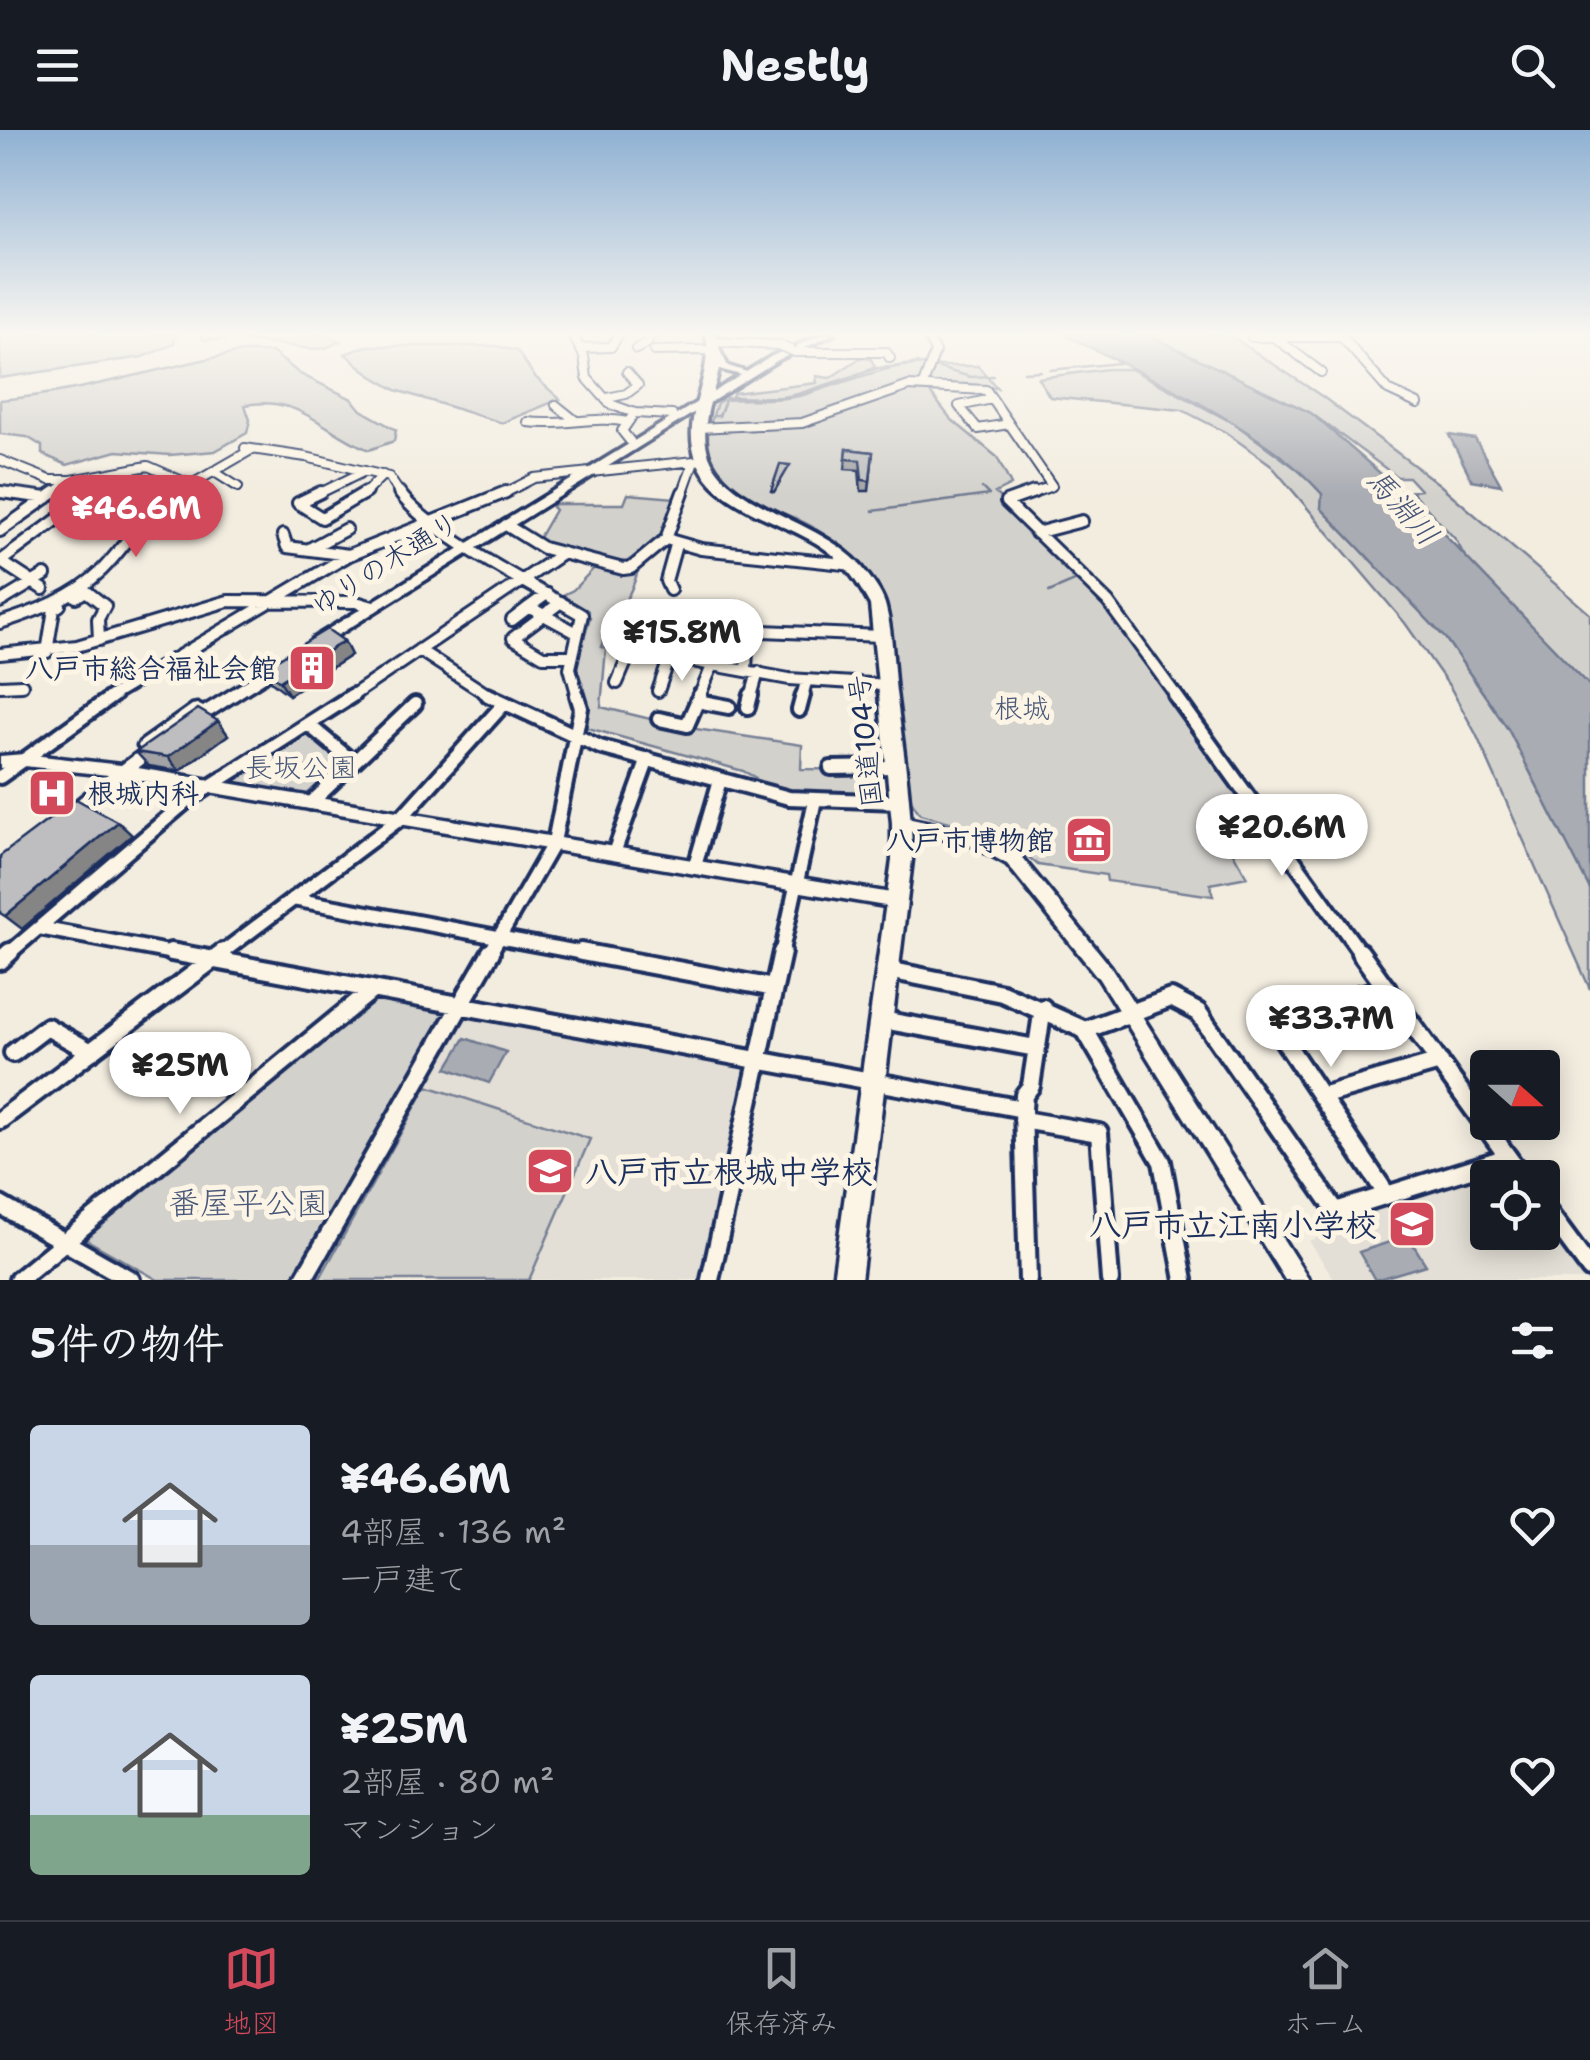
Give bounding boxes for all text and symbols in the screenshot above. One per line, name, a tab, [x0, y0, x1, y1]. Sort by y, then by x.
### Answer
text: Nestly	[720, 35, 870, 95]
icon: menu	[30, 38, 85, 93]
icon: search	[1505, 38, 1560, 93]
water label: 馬淵川	[1358, 460, 1448, 554]
pin: ¥46.6M	[55, 475, 217, 560]
text: ¥46.6M	[71, 486, 201, 529]
street label: ゆりの木通り	[304, 502, 466, 624]
pin: ¥15.8M	[601, 599, 763, 684]
text: ¥15.8M	[623, 610, 741, 653]
building icon: 八戸市総合福祉会館	[286, 642, 338, 694]
place label: 八戸市総合福祉会館	[25, 649, 277, 687]
street label: 国道104号	[839, 673, 891, 809]
park label: 根城	[994, 689, 1050, 727]
park label: 長坂公園	[245, 748, 357, 786]
hospital icon: 根城内科	[26, 767, 78, 819]
place label: 根城内科	[87, 774, 199, 812]
pin: ¥20.6M	[1201, 794, 1363, 879]
text: ¥20.6M	[1218, 805, 1346, 848]
museum icon: 八戸市博物館	[1063, 814, 1115, 866]
place label: 八戸市博物館	[886, 821, 1054, 859]
pin: ¥33.7M	[1250, 985, 1412, 1070]
text: ¥33.7M	[1268, 996, 1394, 1039]
pin: ¥25M	[121, 1032, 239, 1117]
text: ¥25M	[131, 1043, 229, 1086]
north arrow	[1470, 1050, 1560, 1140]
map controls	[1470, 1050, 1560, 1250]
school or university icon: 八戸市立根城中学校	[524, 1145, 576, 1197]
place label: 八戸市立根城中学校	[585, 1150, 873, 1193]
button: locate	[1470, 1160, 1560, 1250]
park label: 番屋平公園	[168, 1181, 328, 1224]
school or university icon: 八戸市立江南小学校	[1386, 1198, 1438, 1250]
place label: 八戸市立江南小学校	[1089, 1203, 1377, 1246]
icon: filters	[1505, 1313, 1560, 1368]
text: 5件の物件	[30, 1315, 224, 1371]
text: ¥46.6M	[340, 1450, 511, 1506]
icon: home	[110, 1465, 230, 1585]
icon: heart	[1505, 1498, 1560, 1553]
text: 4部屋 · 136 m²	[340, 1510, 566, 1553]
text: 一戸建て	[340, 1557, 468, 1600]
text: ¥25M	[340, 1700, 468, 1756]
icon: home	[110, 1715, 230, 1835]
icon: heart	[1505, 1748, 1560, 1803]
text: 2部屋 · 80 m²	[340, 1760, 555, 1803]
text: マンション	[340, 1807, 499, 1850]
tab: 地図	[223, 1941, 279, 2042]
tab: 保存済み	[726, 1941, 838, 2042]
tab: ホーム	[1284, 1941, 1367, 2042]

